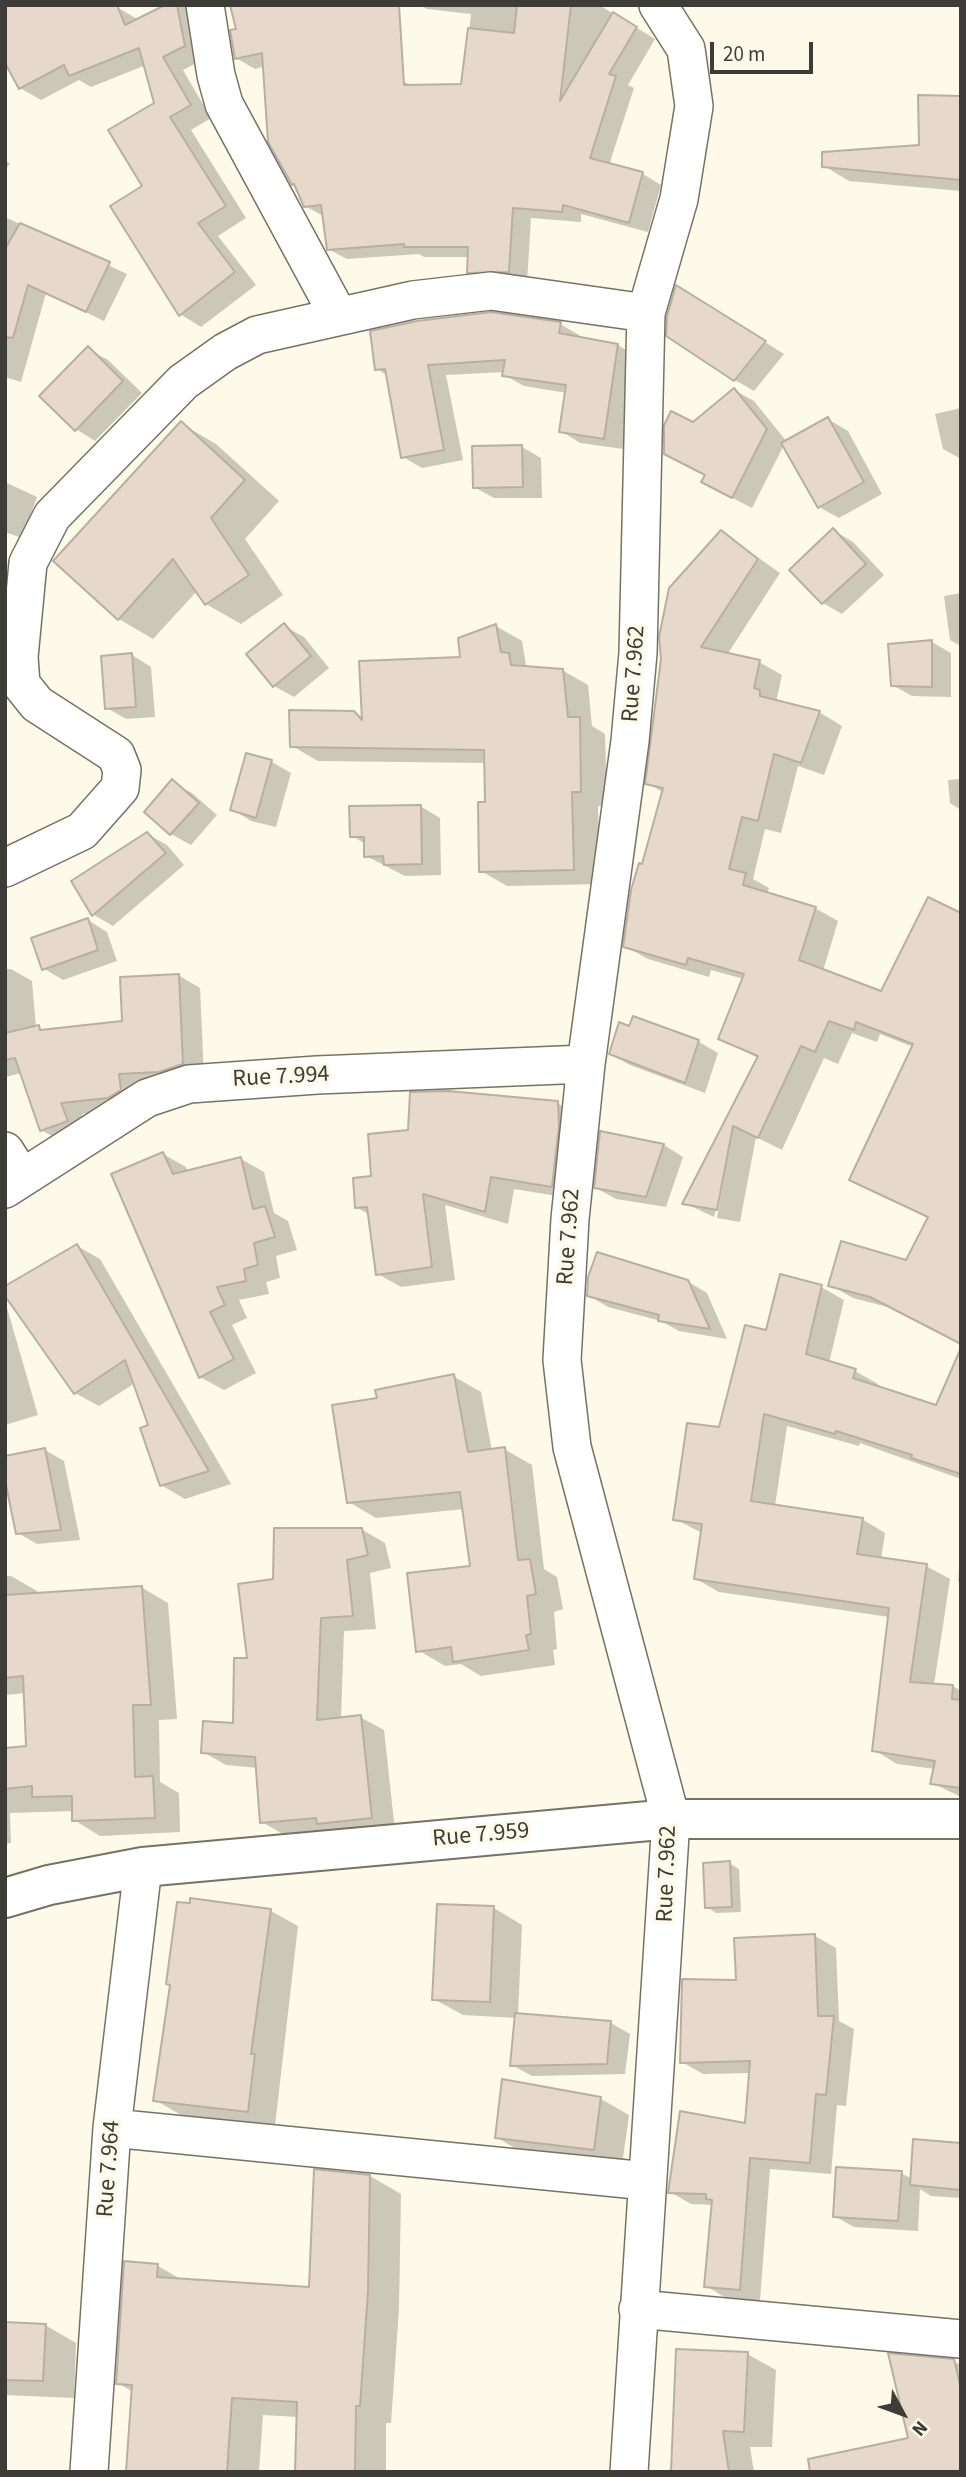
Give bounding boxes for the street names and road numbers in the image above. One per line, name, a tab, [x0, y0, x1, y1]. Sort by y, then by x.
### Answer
street label: Rue 7.962	[617, 625, 653, 723]
street label: Rue 7.994	[232, 1061, 330, 1095]
street label: Rue 7.962	[552, 1188, 588, 1286]
street label: Rue 7.959	[431, 1817, 531, 1855]
street label: Rue 7.962	[652, 1825, 684, 1923]
street label: Rue 7.964	[92, 2120, 128, 2218]

